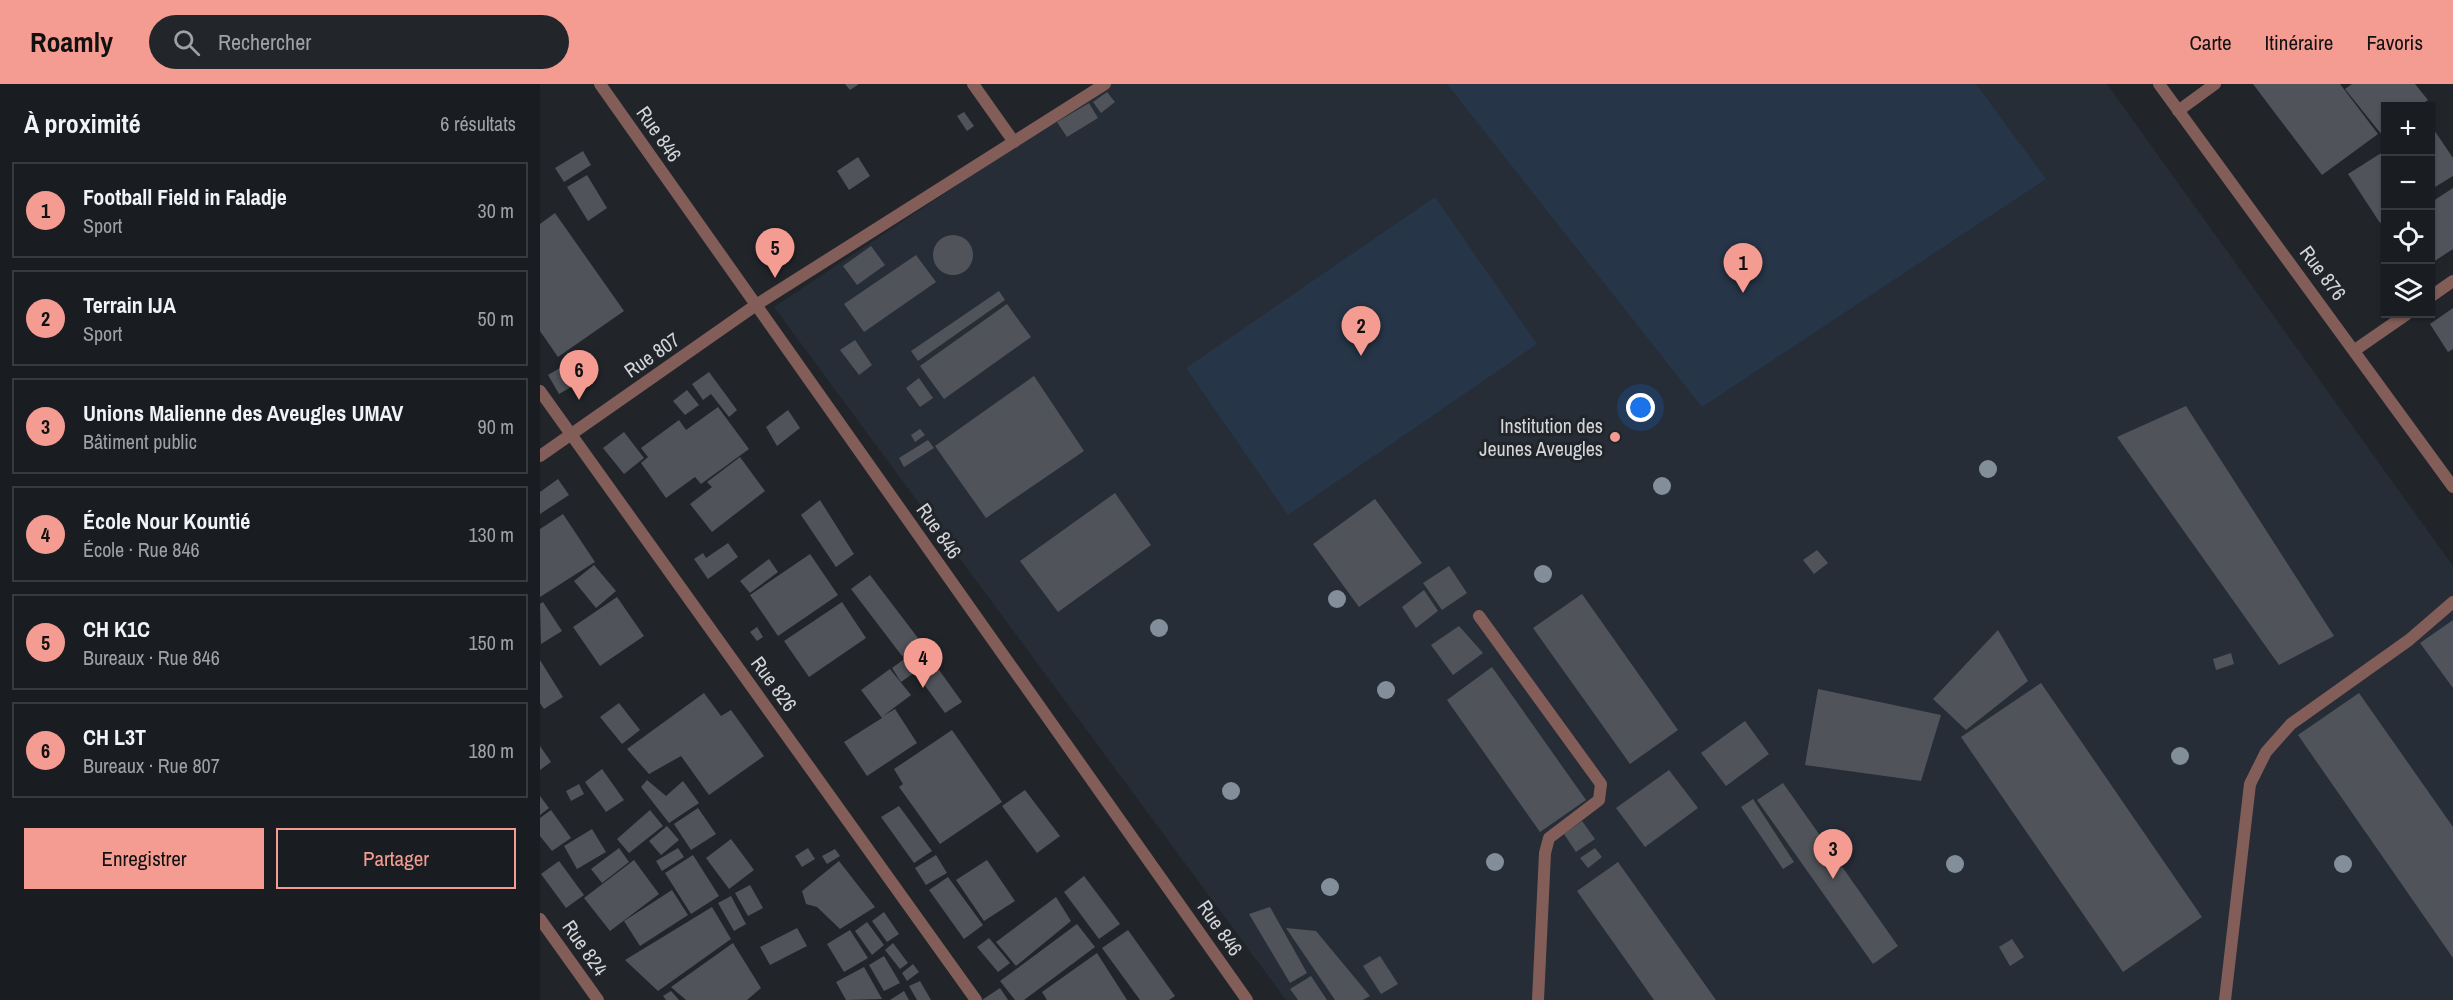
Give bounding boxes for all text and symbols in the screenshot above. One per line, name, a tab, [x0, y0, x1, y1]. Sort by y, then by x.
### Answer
search box	[149, 15, 569, 69]
text: Roamly	[30, 23, 113, 61]
icon: search	[170, 26, 203, 59]
text: Rechercher	[218, 27, 311, 57]
text: Carte	[2189, 28, 2232, 57]
text: Itinéraire	[2265, 28, 2333, 57]
text: Favoris	[2366, 28, 2423, 57]
street label: Rue 846	[631, 101, 688, 167]
map controls	[2381, 102, 2435, 318]
button: +	[2381, 102, 2435, 156]
text: À proximité	[24, 106, 141, 141]
text: 6 résultats	[440, 110, 516, 137]
button: −	[2381, 156, 2435, 210]
text: Football Field in Faladje	[83, 182, 287, 212]
text: 1	[41, 197, 50, 224]
text: 30 m	[478, 197, 514, 224]
button: locate	[2381, 210, 2435, 264]
text: Sport	[83, 212, 122, 239]
pin: 5	[756, 228, 794, 278]
street label: Rue 876	[2294, 240, 2353, 306]
pin: 1	[1724, 244, 1762, 293]
button: layers	[2381, 264, 2435, 318]
text: Terrain IJA	[83, 290, 176, 320]
text: 2	[41, 305, 50, 332]
text: 50 m	[478, 305, 514, 332]
pin: 2	[1342, 306, 1380, 356]
text: Sport	[83, 320, 122, 347]
street label: Rue 807	[619, 326, 685, 383]
pin: 6	[560, 350, 598, 400]
your location	[1626, 393, 1655, 422]
text: Unions Malienne des Aveugles UMAV	[83, 398, 403, 428]
place label: Institution des Jeunes Aveugles	[1479, 412, 1603, 462]
text: 3	[41, 413, 50, 440]
text: 90 m	[478, 413, 514, 440]
text: Bâtiment public	[83, 428, 197, 455]
marker: Institution des Jeunes Aveugles	[1608, 430, 1622, 444]
street label: Rue 846	[911, 498, 968, 564]
text: École Nour Kountié	[83, 506, 250, 536]
text: 4	[41, 521, 50, 548]
text: 130 m	[468, 521, 514, 548]
text: École · Rue 846	[83, 536, 200, 563]
text: CH K1C	[83, 614, 150, 644]
text: 5	[41, 629, 50, 656]
text: 150 m	[468, 629, 514, 656]
pin: 4	[904, 638, 943, 688]
text: Bureaux · Rue 846	[83, 644, 220, 671]
street label: Rue 826	[745, 651, 804, 717]
text: CH L3T	[83, 722, 146, 752]
text: 6	[41, 737, 50, 764]
text: 180 m	[468, 737, 514, 764]
text: Bureaux · Rue 807	[83, 752, 220, 779]
button: Enregistrer	[24, 828, 264, 889]
button: Partager	[276, 828, 516, 889]
pin: 3	[1814, 830, 1852, 879]
street label: Rue 846	[1192, 895, 1249, 961]
street label: Rue 824	[557, 915, 614, 981]

